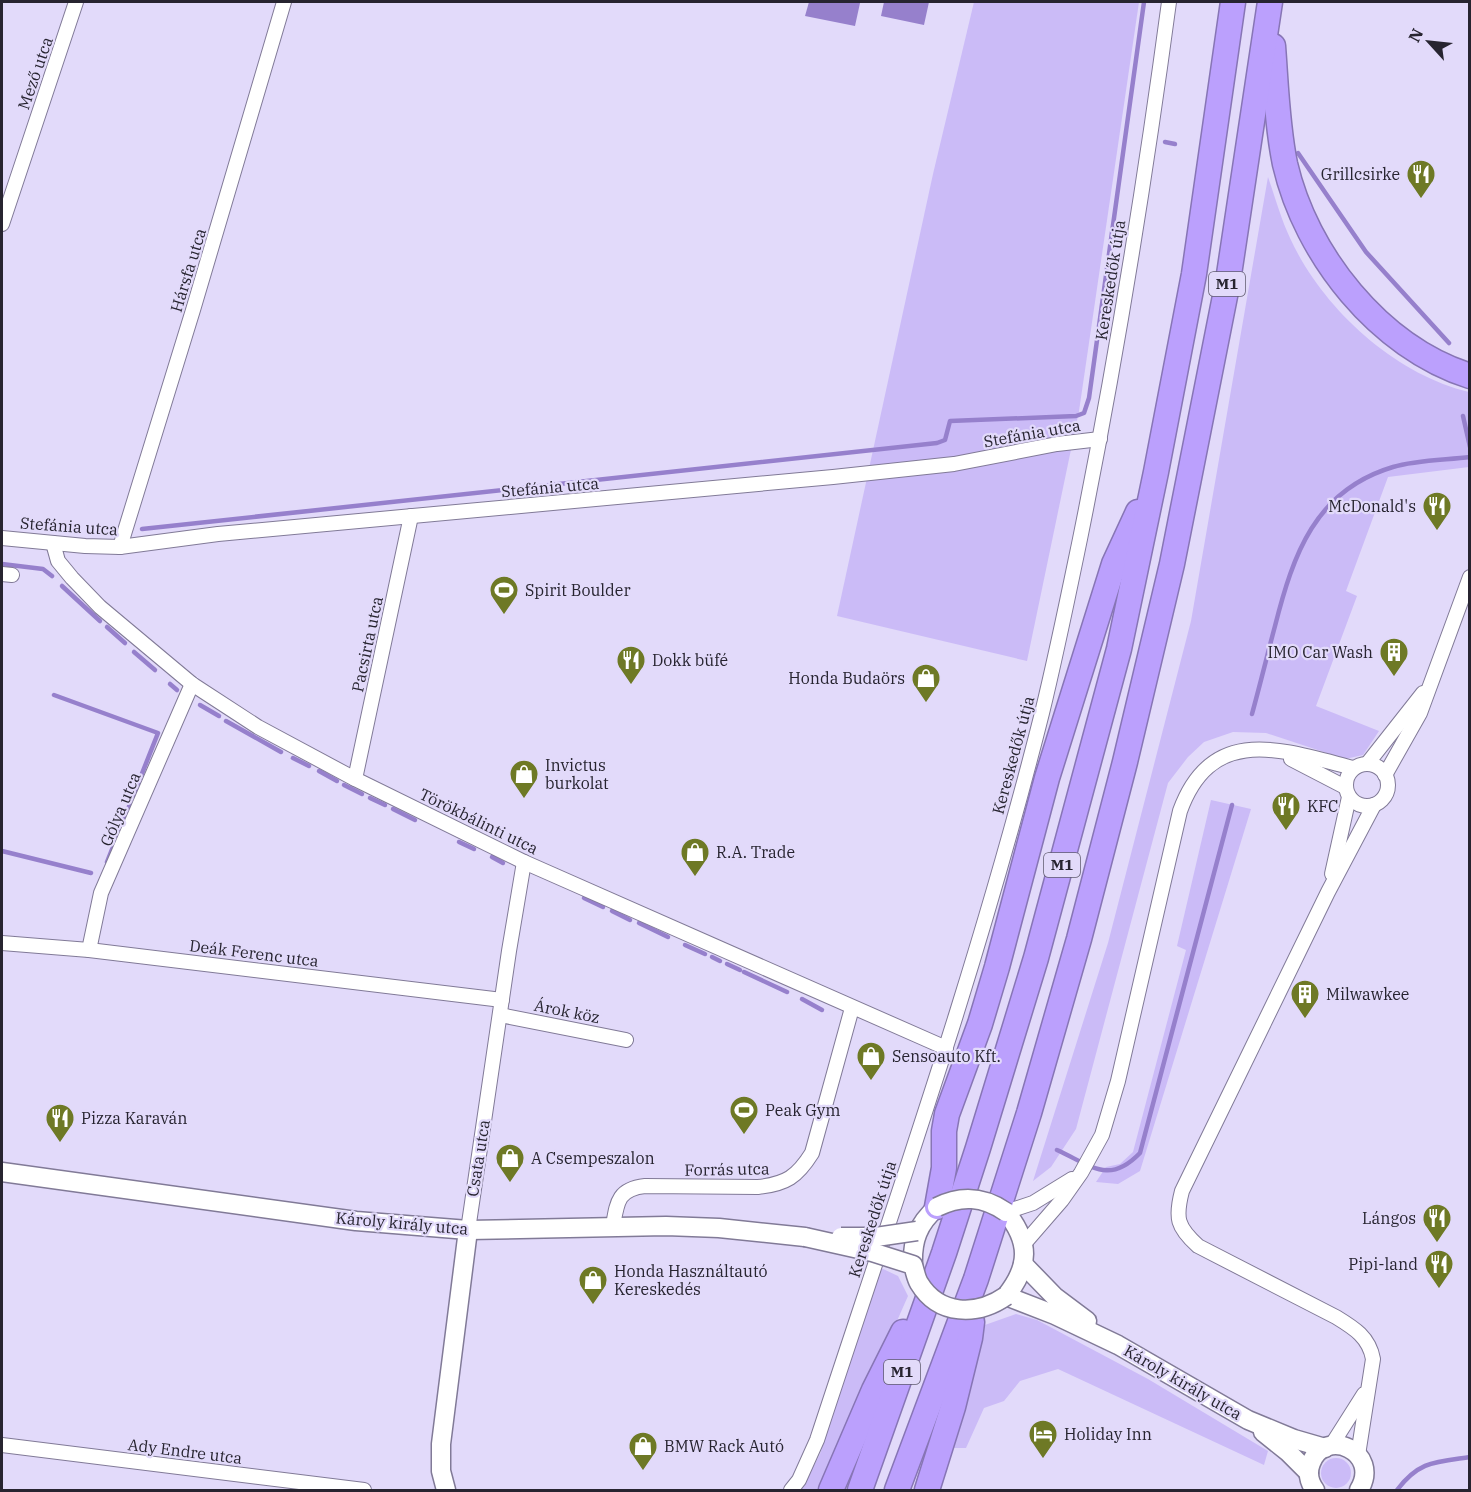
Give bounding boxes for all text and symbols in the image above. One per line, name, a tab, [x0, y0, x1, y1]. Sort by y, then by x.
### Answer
north arrow	[1399, 12, 1459, 72]
text: N	[1404, 25, 1427, 45]
street label: Mező utca	[13, 34, 57, 112]
restaurant icon: Grillcsirke	[1405, 158, 1437, 200]
place label: Grillcsirke	[1321, 164, 1400, 184]
street label: Kereskedők útja	[1091, 218, 1129, 342]
street label: Hársfa utca	[166, 225, 210, 314]
road number: M1	[1209, 272, 1245, 296]
street label: Stefánia utca	[982, 415, 1082, 451]
street label: Stefánia utca	[500, 473, 600, 501]
restaurant icon: McDonald's	[1421, 490, 1453, 532]
place label: McDonald's	[1328, 496, 1416, 516]
street label: Stefánia utca	[19, 513, 119, 539]
sports icon: Spirit Boulder	[488, 574, 520, 616]
place label: Spirit Boulder	[525, 580, 631, 600]
street label: Pacsirta utca	[347, 594, 387, 694]
building icon: IMO Car Wash	[1378, 636, 1410, 678]
place label: IMO Car Wash	[1268, 642, 1373, 662]
restaurant icon: Dokk büfé	[615, 644, 647, 686]
place label: Dokk büfé	[652, 650, 728, 670]
shop icon: Honda Budaörs	[910, 662, 942, 704]
place label: Honda Budaörs	[788, 668, 905, 688]
street label: Kereskedők útja	[988, 693, 1038, 816]
place label: Invictus burkolat	[545, 755, 609, 793]
shop icon: Invictus burkolat	[508, 758, 540, 800]
street label: Gólya utca	[95, 769, 145, 849]
street label: Törökbálinti utca	[416, 784, 542, 859]
restaurant icon: KFC	[1270, 790, 1302, 832]
place label: KFC	[1307, 796, 1338, 816]
shop icon: R.A. Trade	[679, 836, 711, 878]
place label: R.A. Trade	[716, 842, 795, 862]
road number: M1	[1044, 853, 1080, 877]
street label: Deák Ferenc utca	[188, 935, 320, 971]
building icon: Milwawkee	[1289, 978, 1321, 1020]
place label: Milwawkee	[1326, 984, 1409, 1004]
street label: Árok köz	[533, 994, 602, 1027]
shop icon: Sensoauto Kft.	[855, 1040, 887, 1082]
place label: Sensoauto Kft.	[892, 1046, 1001, 1066]
sports icon: Peak Gym	[728, 1094, 760, 1136]
place label: Peak Gym	[765, 1100, 841, 1120]
restaurant icon: Pizza Karaván	[44, 1102, 76, 1144]
place label: Pizza Karaván	[81, 1108, 187, 1128]
street label: Csata utca	[462, 1118, 494, 1198]
shop icon: A Csempeszalon	[494, 1142, 526, 1184]
place label: A Csempeszalon	[531, 1148, 655, 1168]
street label: Forrás utca	[684, 1158, 770, 1180]
street label: Kereskedők útja	[844, 1158, 900, 1280]
restaurant icon: Lángos	[1421, 1202, 1453, 1244]
street label: Károly király utca	[335, 1207, 469, 1239]
place label: Lángos	[1362, 1208, 1416, 1228]
restaurant icon: Pipi-land	[1423, 1248, 1455, 1290]
place label: Pipi-land	[1348, 1254, 1418, 1274]
place label: Honda Használtautó Kereskedés	[614, 1261, 768, 1299]
shop icon: Honda Használtautó Kereskedés	[577, 1264, 609, 1306]
street label: Károly király utca	[1121, 1340, 1246, 1424]
road number: M1	[884, 1360, 920, 1384]
hotel icon: Holiday Inn	[1027, 1418, 1059, 1460]
place label: Holiday Inn	[1064, 1424, 1152, 1444]
shop icon: BMW Rack Autó	[627, 1430, 659, 1472]
street label: Ady Endre utca	[127, 1434, 244, 1468]
place label: BMW Rack Autó	[664, 1436, 784, 1456]

